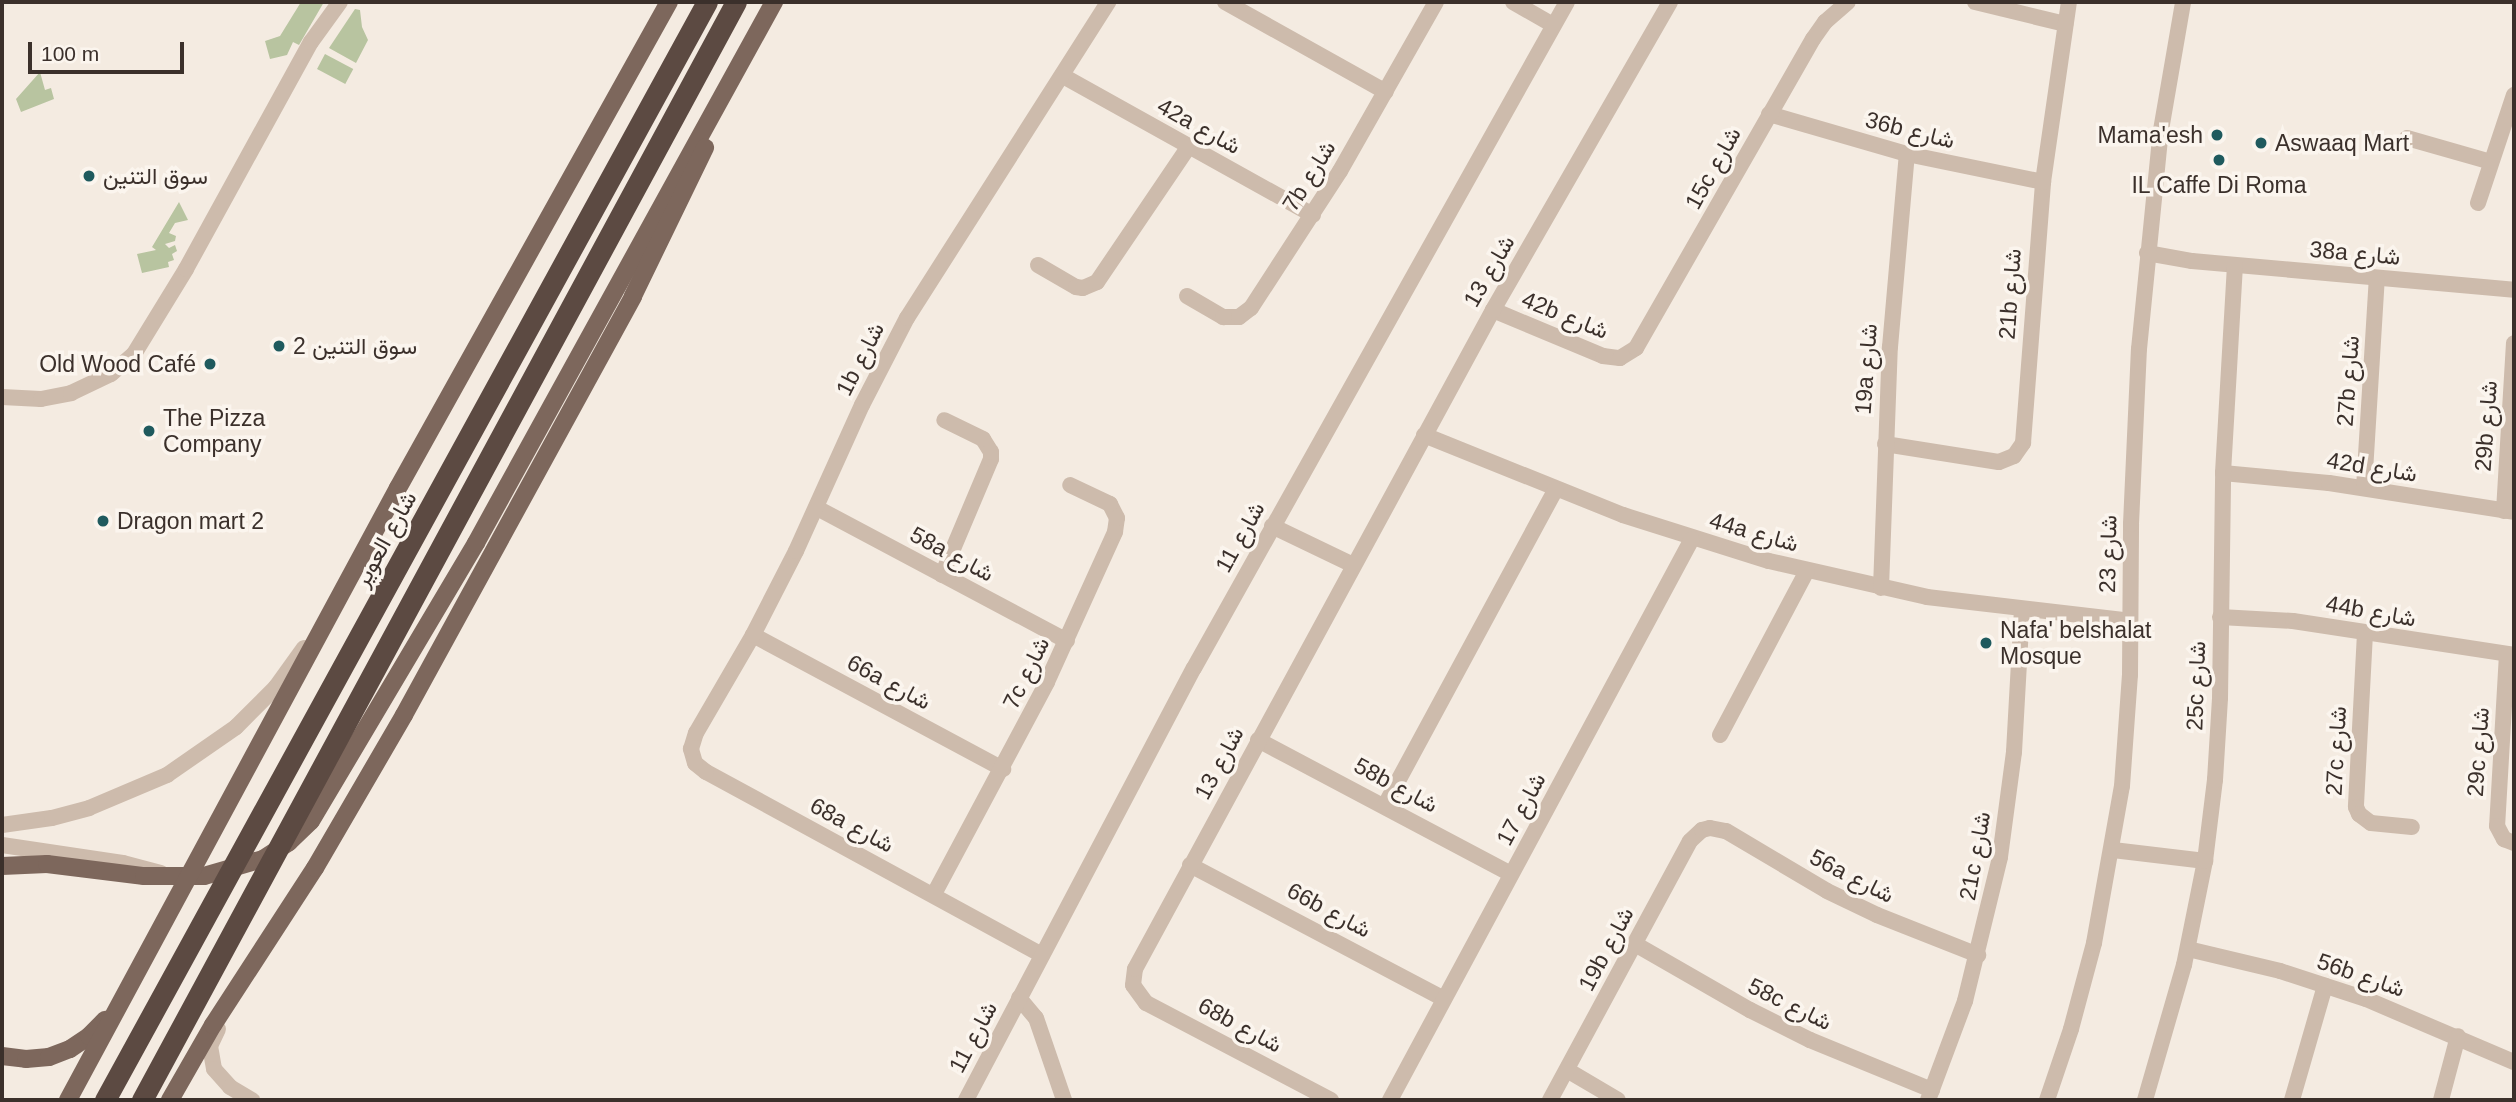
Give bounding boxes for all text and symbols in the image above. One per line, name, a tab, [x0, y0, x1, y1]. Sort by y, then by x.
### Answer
scale bar	[32, 28, 187, 72]
text: 100 m	[41, 42, 99, 65]
street label: 42a شارع	[1153, 92, 1245, 160]
street label: 36b شارع	[1863, 106, 1957, 154]
place label: Mama'esh	[2098, 121, 2203, 149]
street label: 15c شارع	[1679, 122, 1747, 214]
marker: Mama'esh	[2209, 127, 2225, 143]
place label: Aswaaq Mart	[2275, 129, 2409, 157]
marker: Aswaaq Mart	[2253, 135, 2269, 151]
street label: 7b شارع	[1277, 136, 1341, 216]
marker: IL Caffe Di Roma	[2211, 152, 2227, 168]
place label: سوق التنين	[103, 162, 208, 190]
marker: سوق التنين	[81, 168, 97, 184]
place label: IL Caffe Di Roma	[2131, 171, 2307, 199]
street label: شارع 13	[1457, 230, 1521, 312]
street label: 38a شارع	[2308, 235, 2402, 271]
street label: 21b شارع	[1993, 248, 2027, 340]
street label: 42b شارع	[1518, 285, 1612, 345]
street label: 1b شارع	[830, 318, 890, 400]
street label: 19a شارع	[1849, 323, 1883, 415]
place label: سوق التنين 2	[293, 332, 417, 360]
street label: 27b شارع	[2331, 335, 2365, 427]
marker: سوق التنين 2	[271, 338, 287, 354]
place label: Old Wood Café	[39, 350, 196, 378]
marker: Old Wood Café	[202, 356, 218, 372]
street label: 29b شارع	[2469, 380, 2503, 472]
place label: The Pizza Company	[163, 404, 265, 458]
marker: The Pizza Company	[141, 423, 157, 439]
street label: 42d شارع	[2325, 446, 2419, 488]
street label: شارع العوير	[348, 486, 422, 592]
street label: شارع 11	[1209, 497, 1271, 577]
street label: 44a شارع	[1706, 506, 1802, 558]
place label: Dragon mart 2	[117, 507, 264, 535]
marker: Dragon mart 2	[95, 513, 111, 529]
street label: شارع 23	[2094, 515, 2122, 593]
street label: 58a شارع	[905, 520, 999, 588]
street label: 44b شارع	[2324, 590, 2418, 632]
place label: Nafa' belshalat Mosque	[2000, 616, 2151, 670]
street label: 7c شارع	[997, 632, 1055, 714]
marker: Nafa' belshalat Mosque	[1978, 635, 1994, 651]
street label: 25c شارع	[2181, 641, 2211, 731]
street label: 66a شارع	[842, 648, 936, 716]
street label: 27c شارع	[2320, 705, 2352, 797]
street label: 29c شارع	[2461, 706, 2495, 798]
street label: شارع 13	[1188, 722, 1250, 804]
street label: 58b شارع	[1349, 751, 1443, 819]
street label: شارع 17	[1490, 768, 1552, 850]
street label: 68a شارع	[805, 791, 899, 859]
street label: 21c شارع	[1954, 809, 1996, 903]
street label: 56a شارع	[1805, 843, 1899, 909]
street label: 66b شارع	[1282, 876, 1376, 944]
street label: 19b شارع	[1572, 902, 1640, 996]
street label: 56b شارع	[2313, 947, 2409, 1003]
street label: 58c شارع	[1744, 972, 1836, 1036]
street label: 68b شارع	[1193, 991, 1287, 1059]
street label: شارع 11	[943, 997, 1003, 1077]

